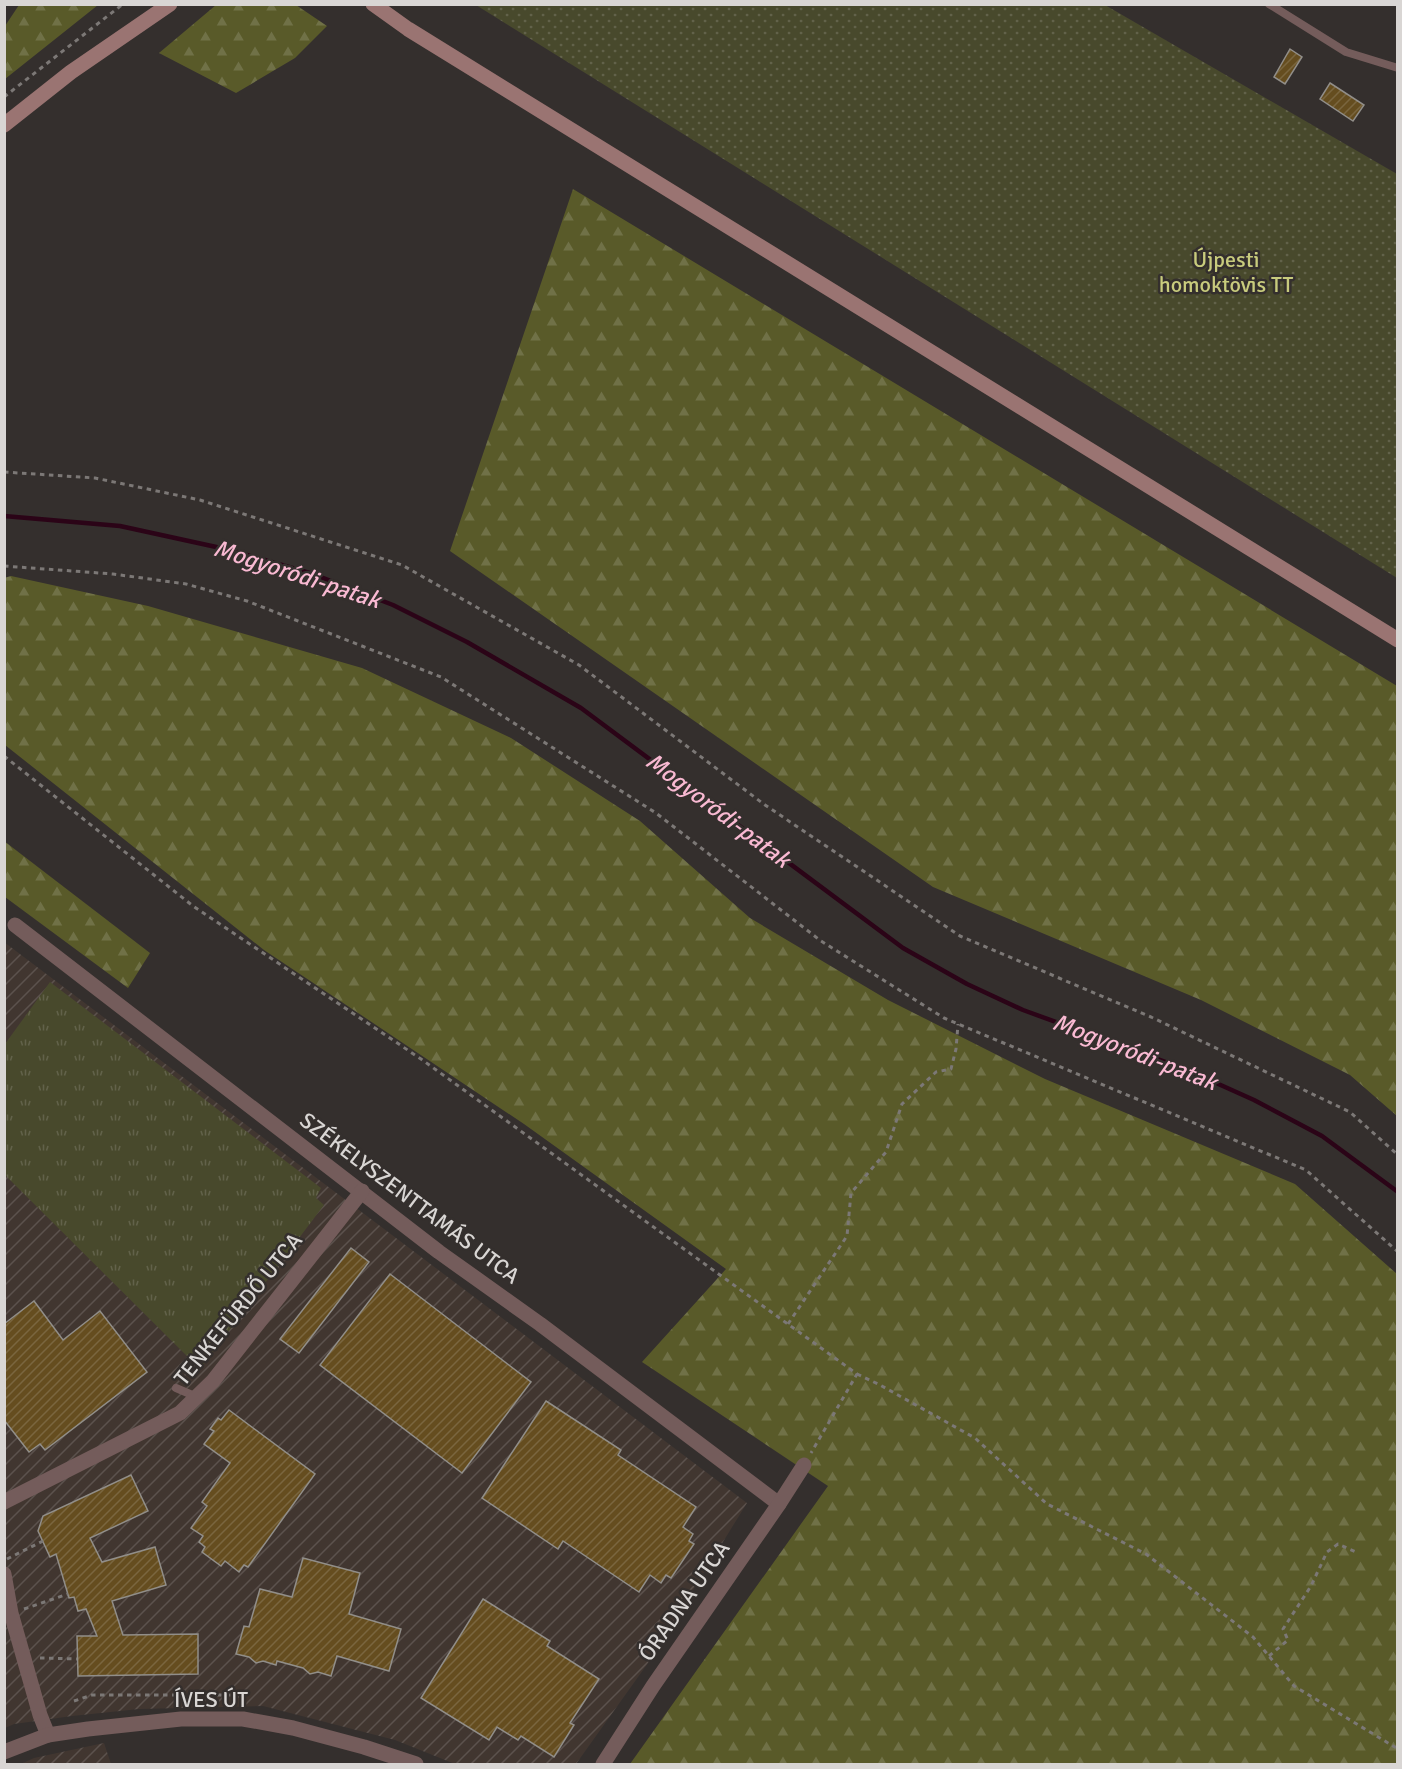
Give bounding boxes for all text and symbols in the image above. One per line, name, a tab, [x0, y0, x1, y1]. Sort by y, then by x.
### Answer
park label: Újpesti homoktövis TT	[1159, 246, 1293, 298]
water label: Mogyoródi-patak	[210, 533, 386, 616]
water label: Mogyoródi-patak	[640, 746, 798, 875]
water label: Mogyoródi-patak	[1049, 1007, 1223, 1098]
street label: SZÉKELYSZENTTAMÁS UTCA	[295, 1106, 526, 1290]
street label: TENKEFÜRDŐ UTCA	[168, 1227, 308, 1391]
street label: ÓRADNA UTCA	[633, 1535, 736, 1666]
street label: ÍVES ÚT	[174, 1686, 248, 1713]

